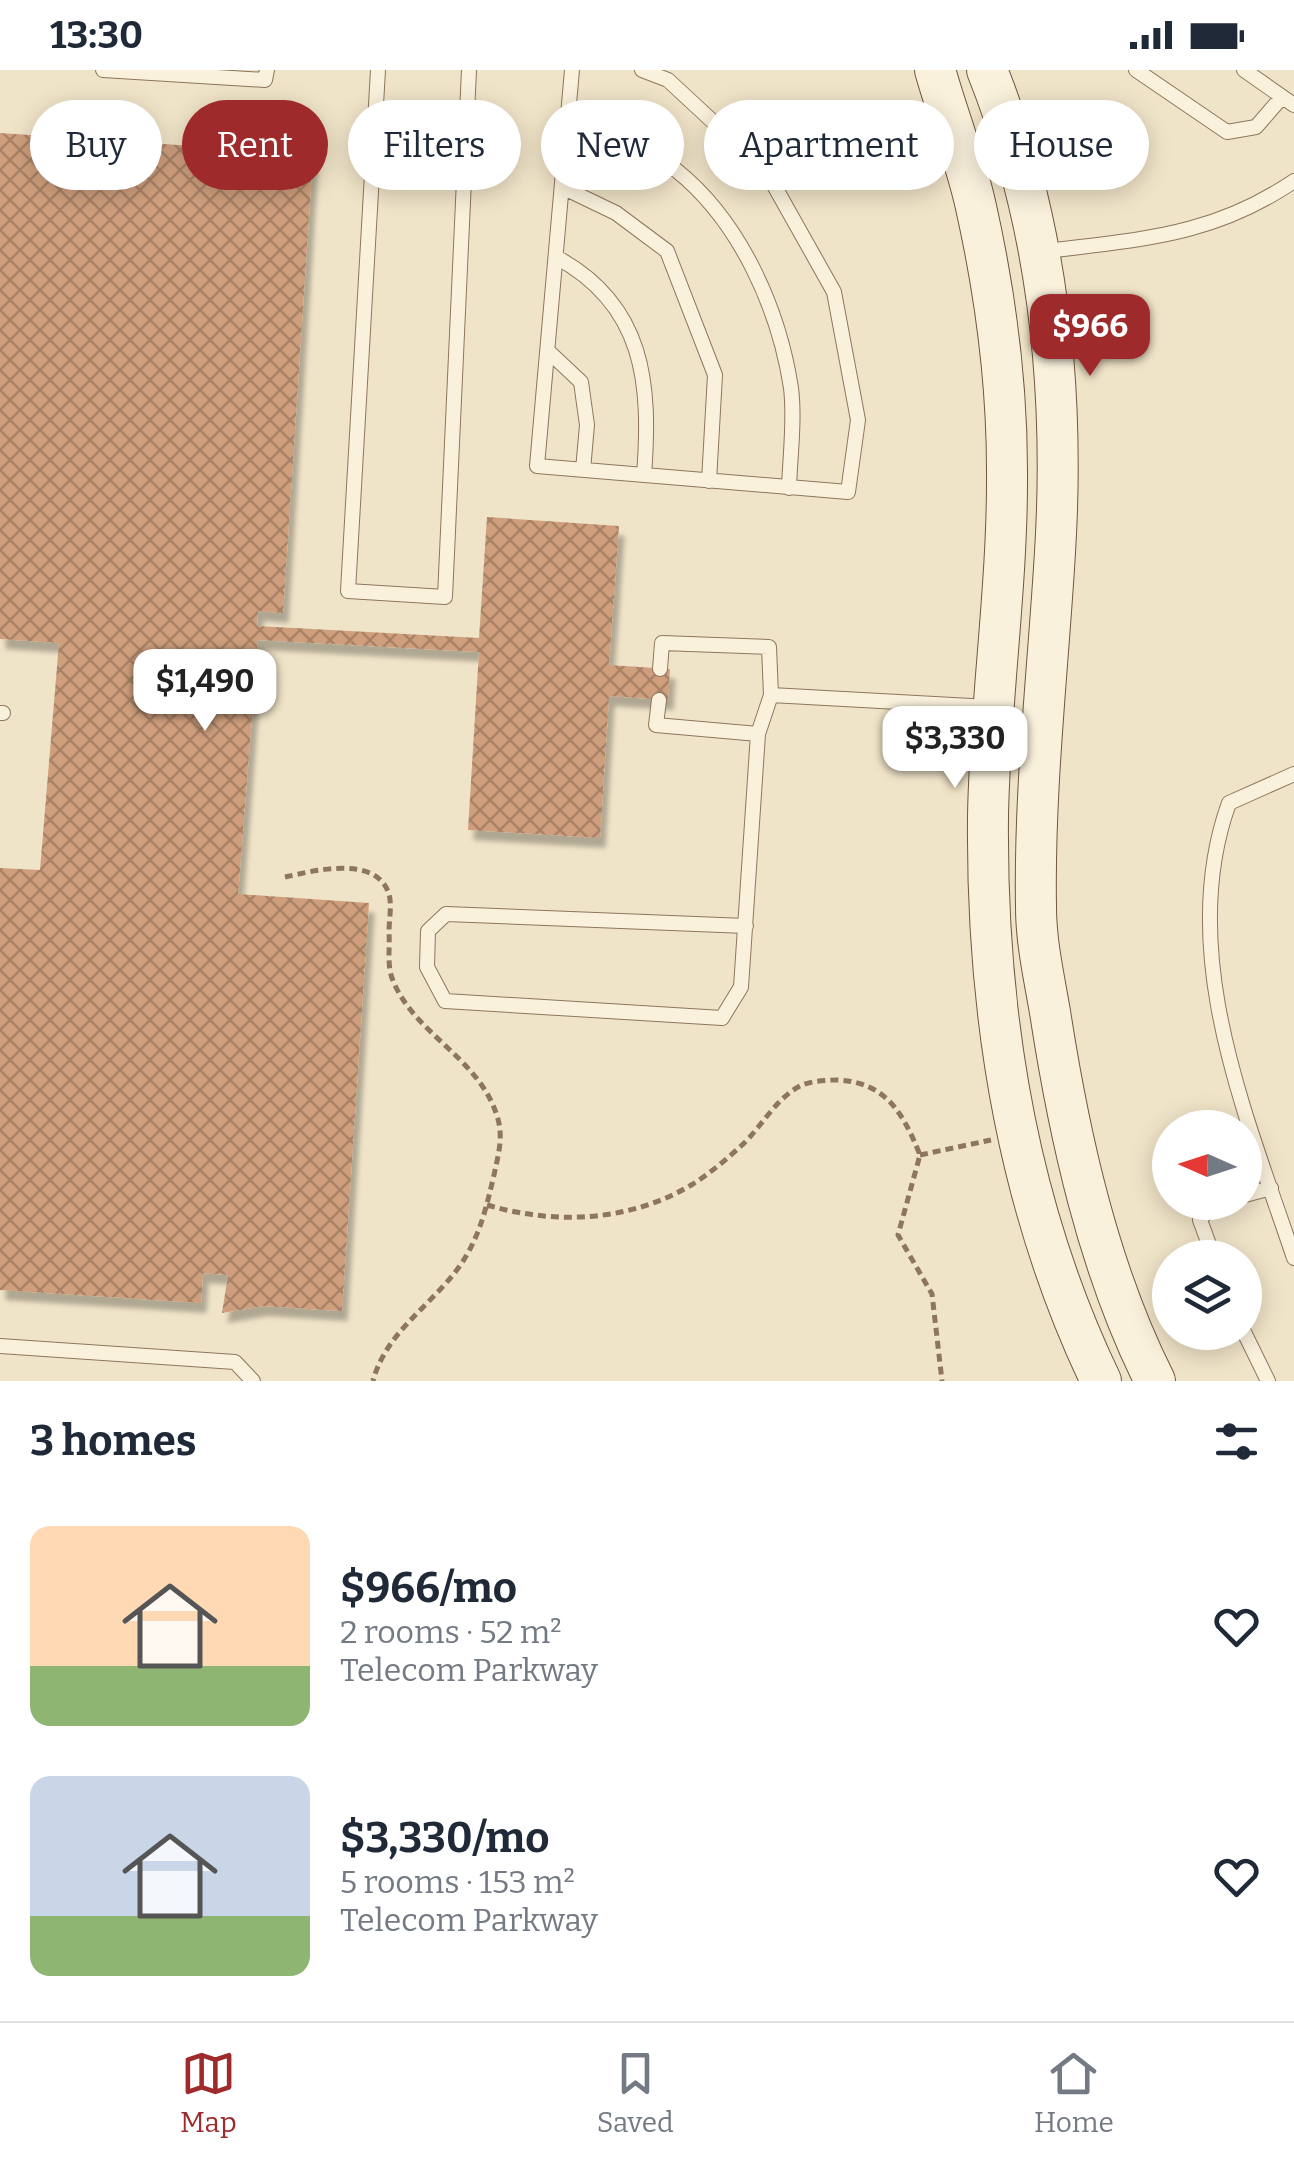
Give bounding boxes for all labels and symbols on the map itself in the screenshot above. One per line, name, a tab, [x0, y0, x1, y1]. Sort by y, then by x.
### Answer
pin: $966	[1031, 294, 1149, 379]
pin: $1,490	[124, 649, 286, 734]
pin: $3,330	[874, 706, 1036, 791]
north arrow	[1152, 1110, 1262, 1220]

